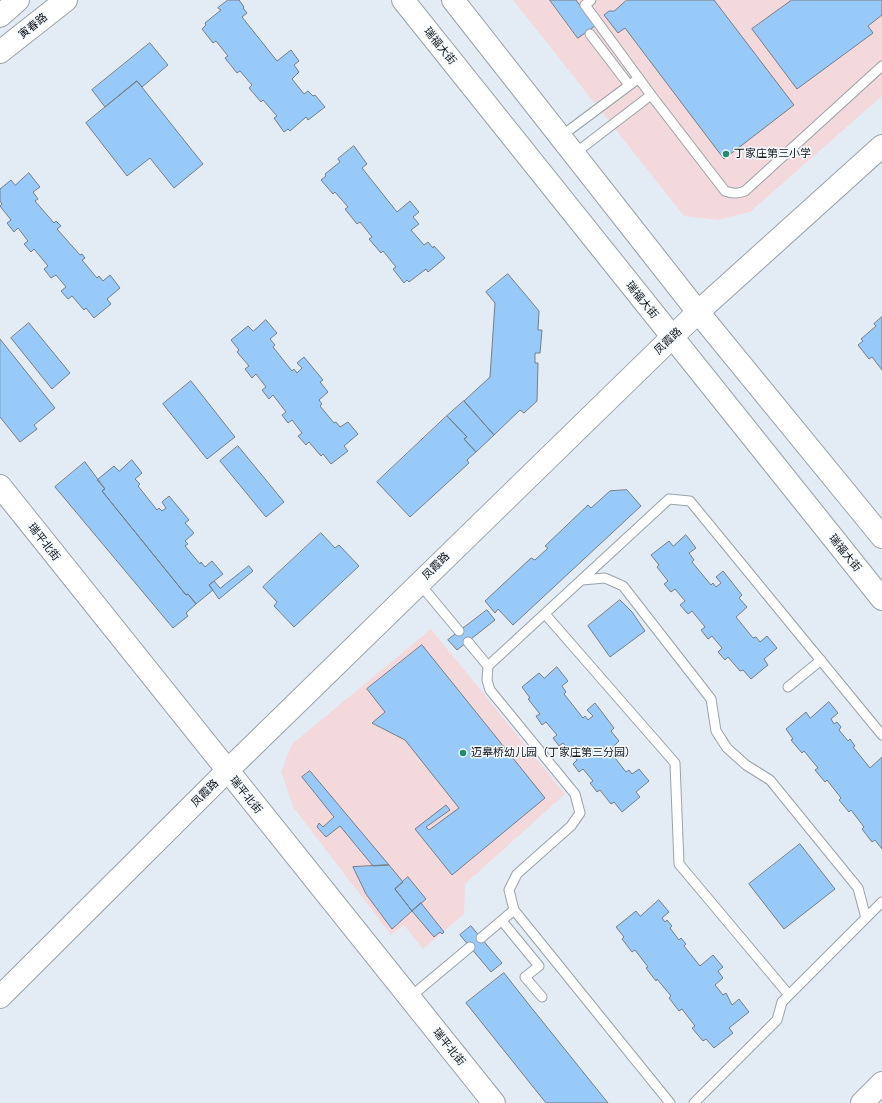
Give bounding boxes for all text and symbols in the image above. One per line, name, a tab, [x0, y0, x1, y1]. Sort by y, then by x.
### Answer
street label: 寅春路	[16, 10, 50, 42]
street label: 瑞福大街	[421, 25, 459, 67]
place label: 丁家庄第三小学	[734, 147, 811, 161]
marker: 丁家庄第三小学	[721, 149, 731, 159]
street label: 瑞福大街	[623, 279, 661, 321]
street label: 凤霞路	[652, 325, 684, 357]
street label: 瑞平北街	[25, 521, 63, 563]
street label: 瑞福大街	[826, 532, 864, 574]
street label: 凤霞路	[420, 550, 452, 582]
place label: 迈皋桥幼儿园（丁家庄第三分园）	[471, 746, 636, 760]
marker: 迈皋桥幼儿园（丁家庄第三分园）	[458, 748, 468, 758]
street label: 瑞平北街	[227, 774, 265, 816]
street label: 凤霞路	[189, 777, 221, 809]
street label: 瑞平北街	[430, 1026, 468, 1068]

